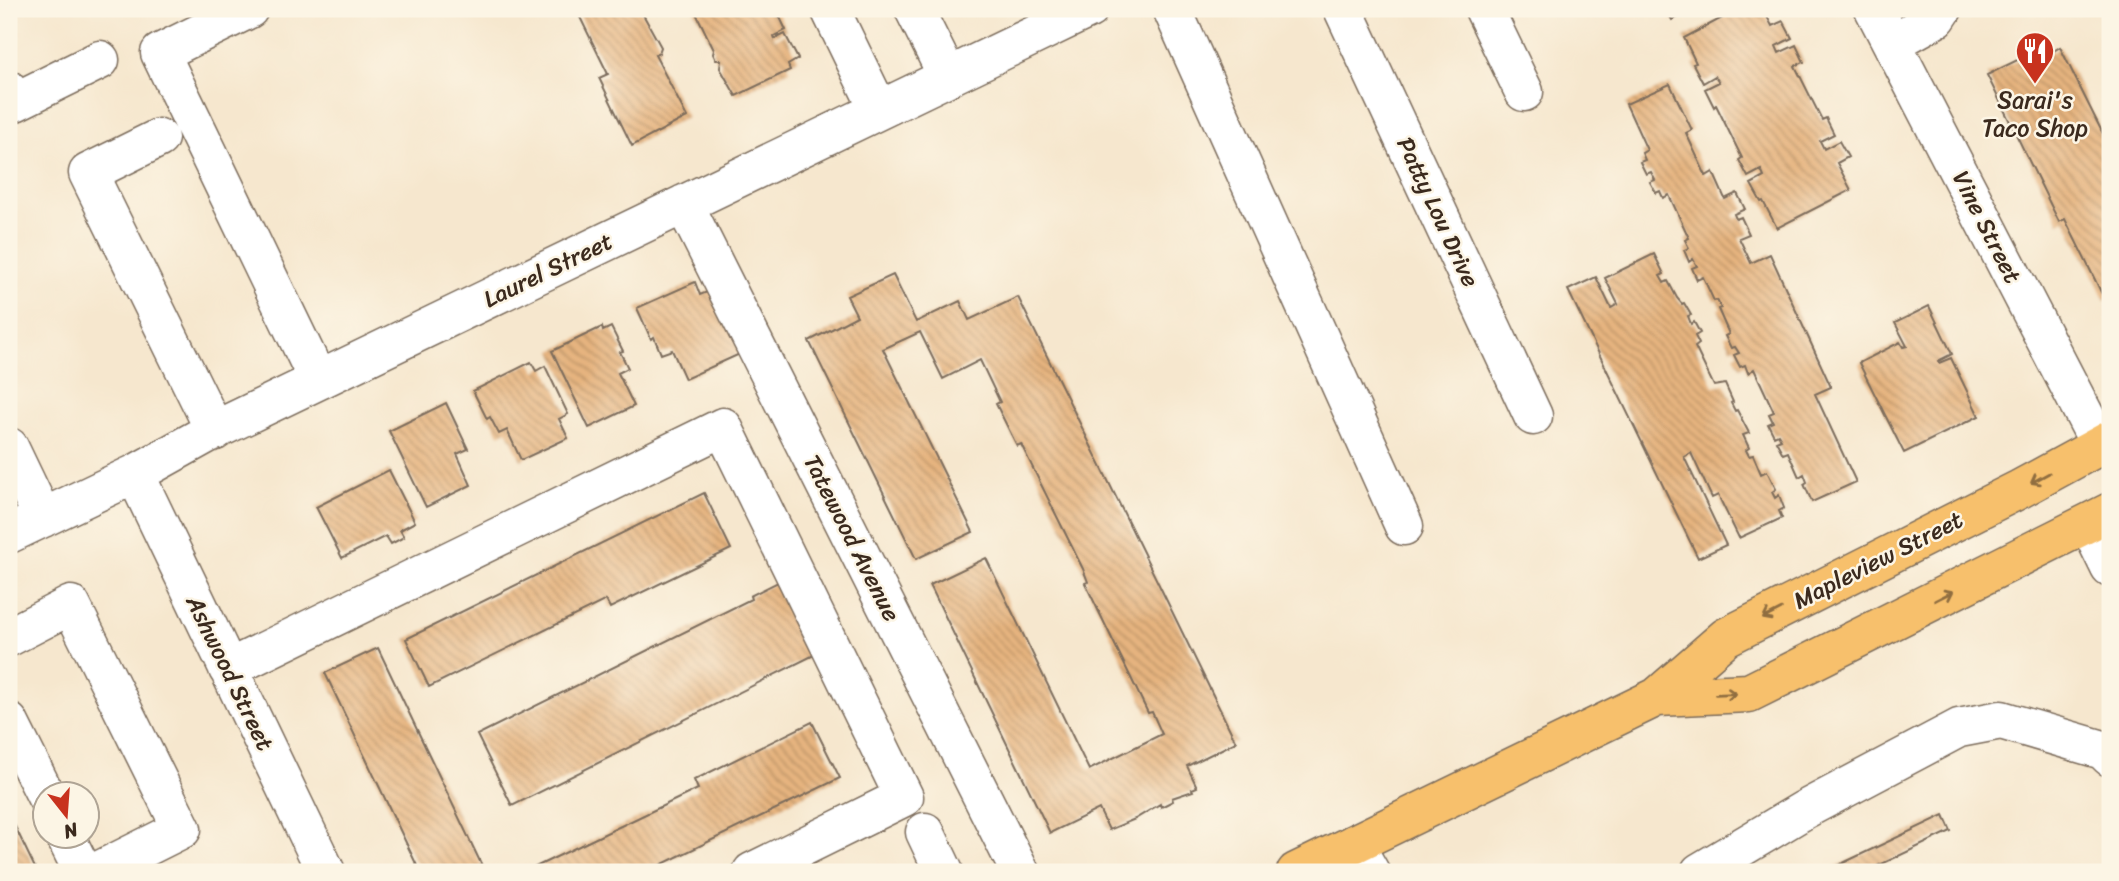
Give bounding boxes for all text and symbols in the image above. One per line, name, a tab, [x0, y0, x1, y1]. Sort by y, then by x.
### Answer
restaurant icon: Sarai's Taco Shop	[2014, 30, 2056, 85]
place label: Sarai's Taco Shop	[1982, 79, 2088, 149]
street label: Patty Lou Drive	[1385, 130, 1491, 294]
street label: Vine Street	[1941, 163, 2033, 291]
street label: Laurel Street	[476, 220, 620, 320]
street label: Tatewood Avenue	[792, 447, 912, 629]
one-way arrow	[2031, 471, 2051, 485]
street label: Mapleview Street	[1786, 499, 1970, 621]
street label: Ashwood Street	[174, 587, 286, 758]
one-way arrow	[1933, 588, 1954, 602]
one-way arrow	[1762, 608, 1783, 622]
one-way arrow	[1714, 687, 1737, 700]
north arrow	[32, 780, 102, 850]
text: N	[59, 813, 83, 849]

